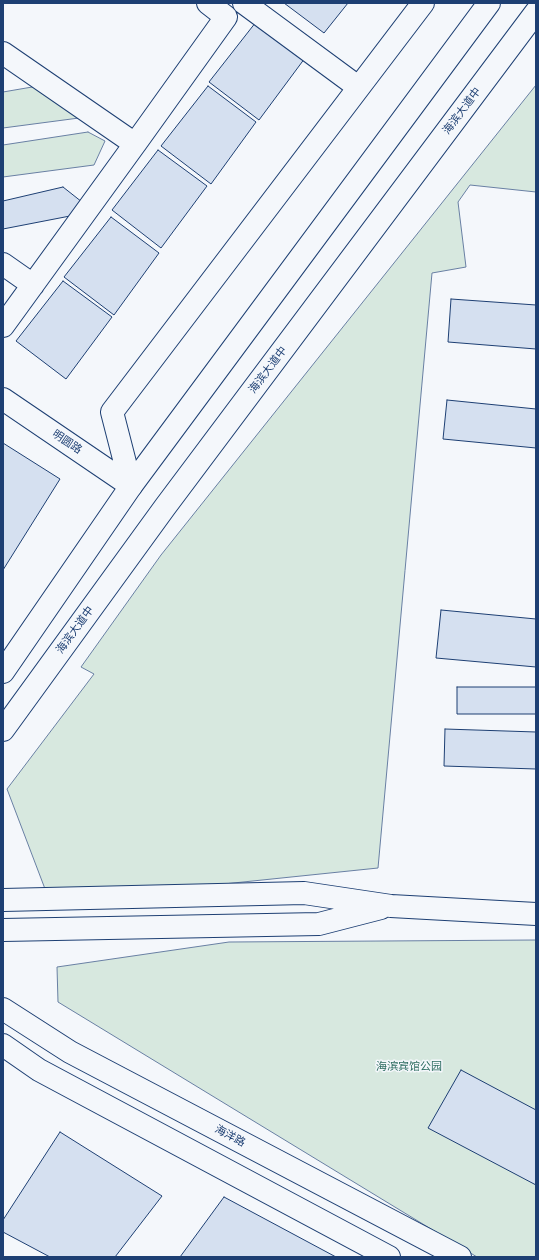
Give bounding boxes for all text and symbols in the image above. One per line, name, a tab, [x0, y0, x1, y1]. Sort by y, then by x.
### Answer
street label: 海滨大道中	[440, 85, 484, 137]
street label: 海滨大道中	[246, 344, 290, 396]
street label: 明圆路	[50, 427, 84, 457]
street label: 海滨大道中	[53, 604, 97, 656]
park label: 海滨宾馆公园	[376, 1060, 442, 1074]
street label: 海洋路	[212, 1122, 248, 1150]

